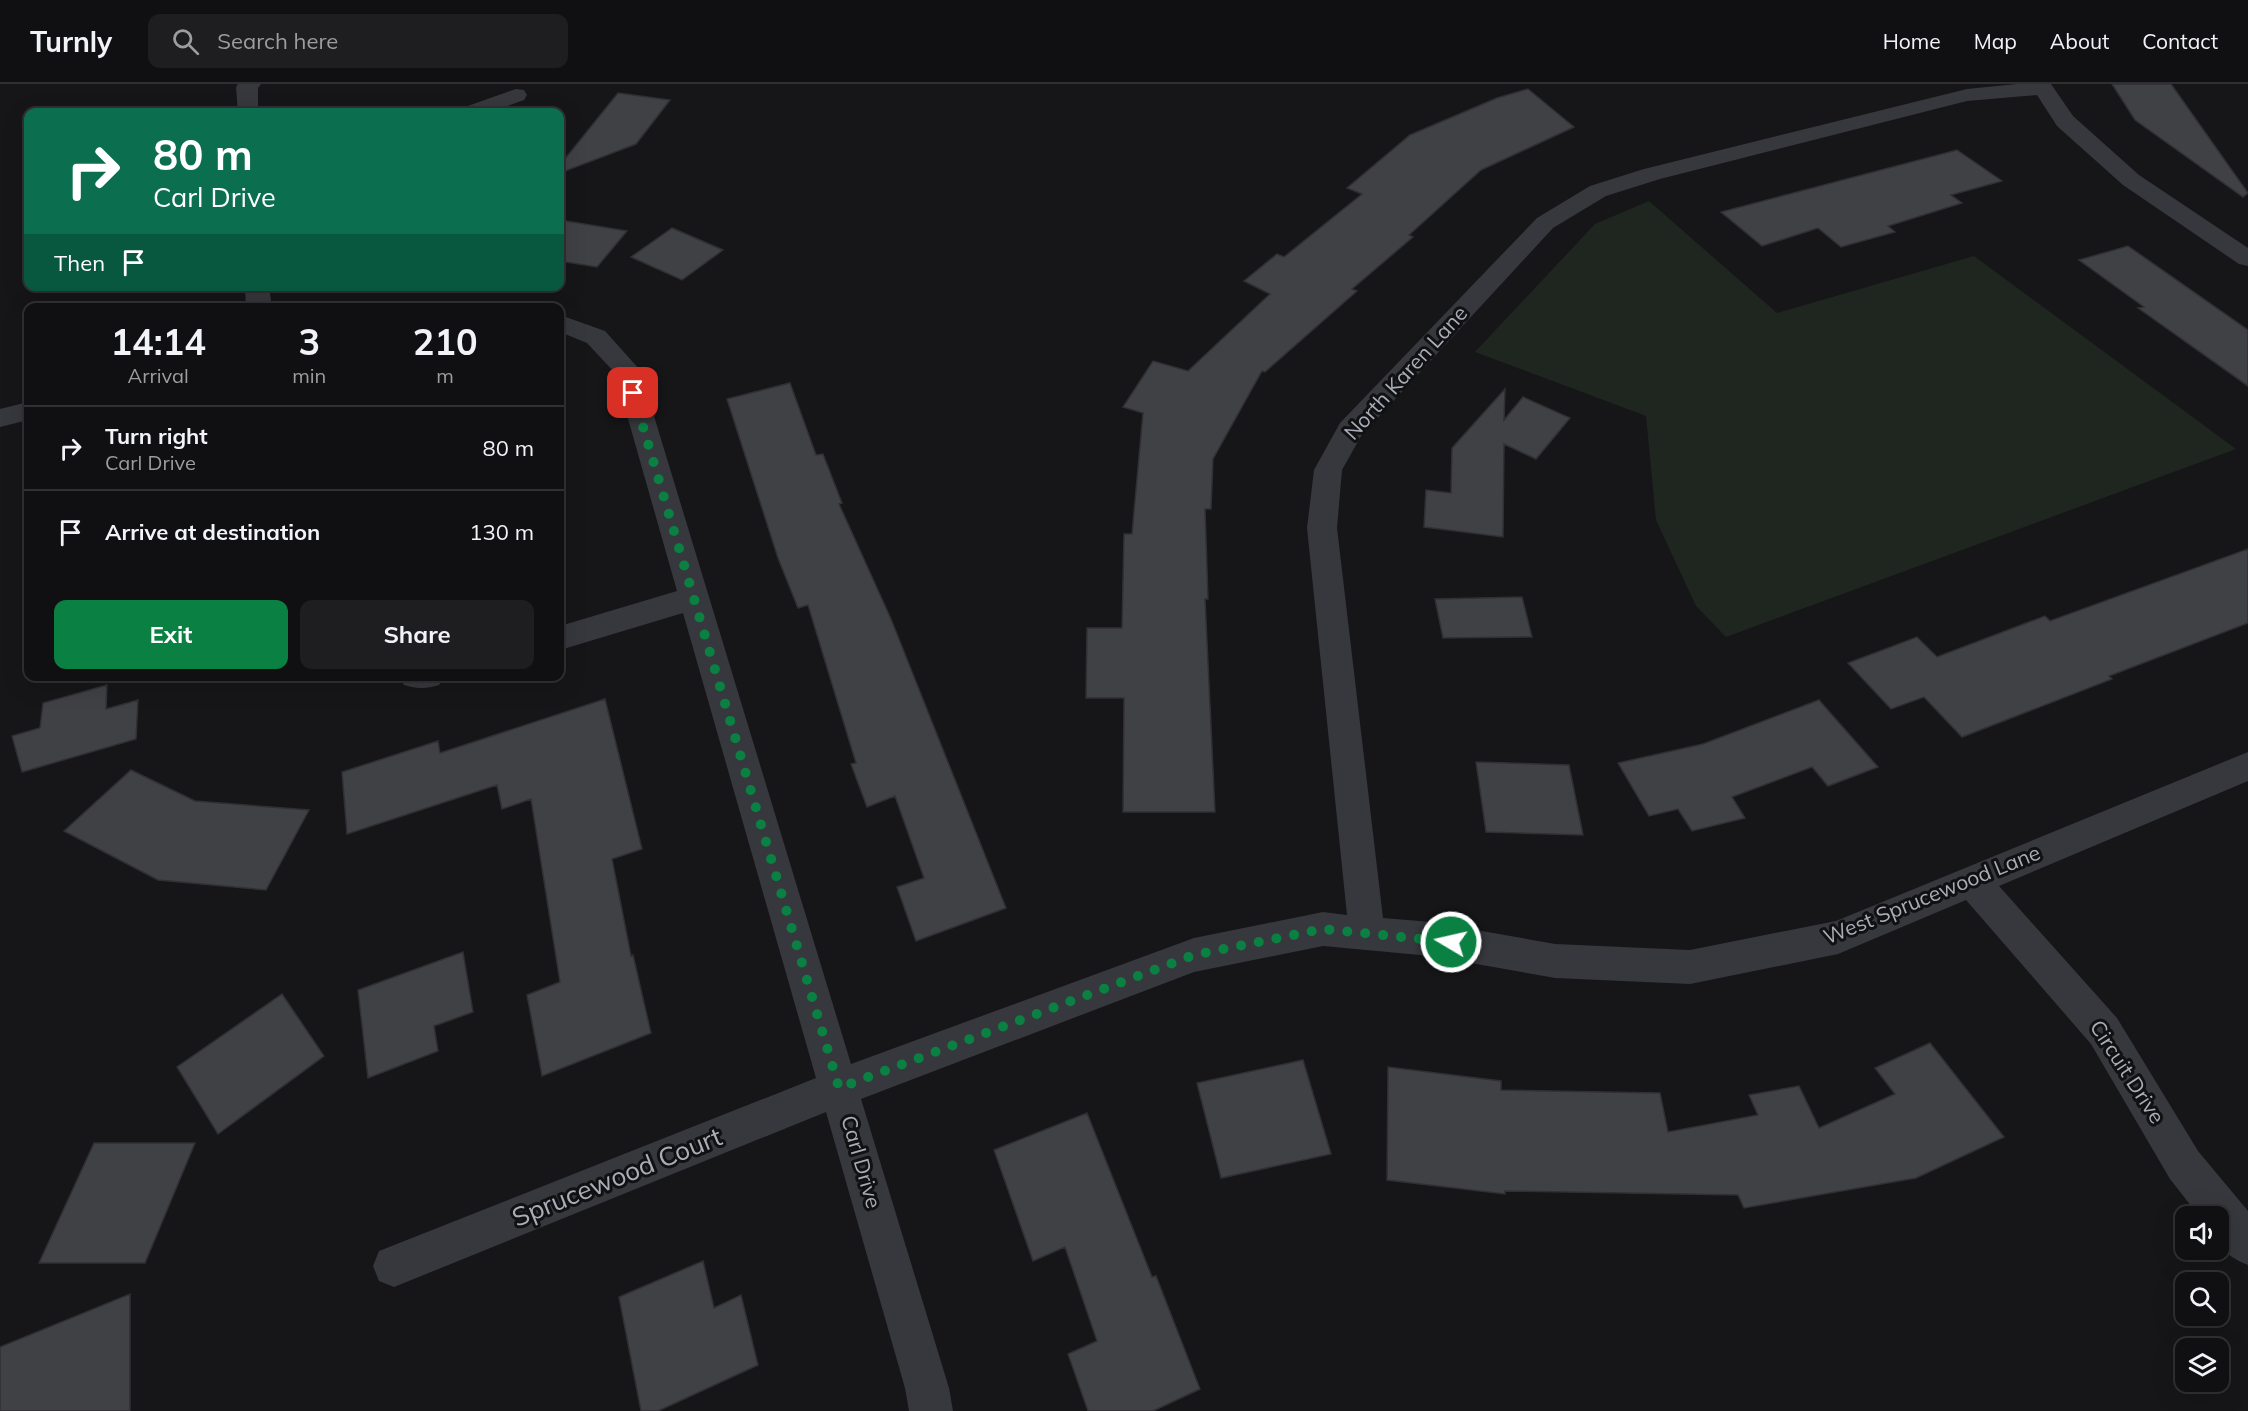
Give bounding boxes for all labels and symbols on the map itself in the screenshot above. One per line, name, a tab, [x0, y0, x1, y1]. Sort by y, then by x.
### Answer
street label: North Karen Lane	[1338, 300, 1472, 445]
pin	[607, 367, 658, 418]
street label: West Sprucewood Lane	[1819, 839, 2044, 949]
position arrow	[1419, 910, 1483, 974]
street label: Circuit Drive	[2085, 1015, 2171, 1128]
street label: Carl Drive	[836, 1112, 888, 1211]
street label: Sprucewood Court	[507, 1119, 726, 1234]

